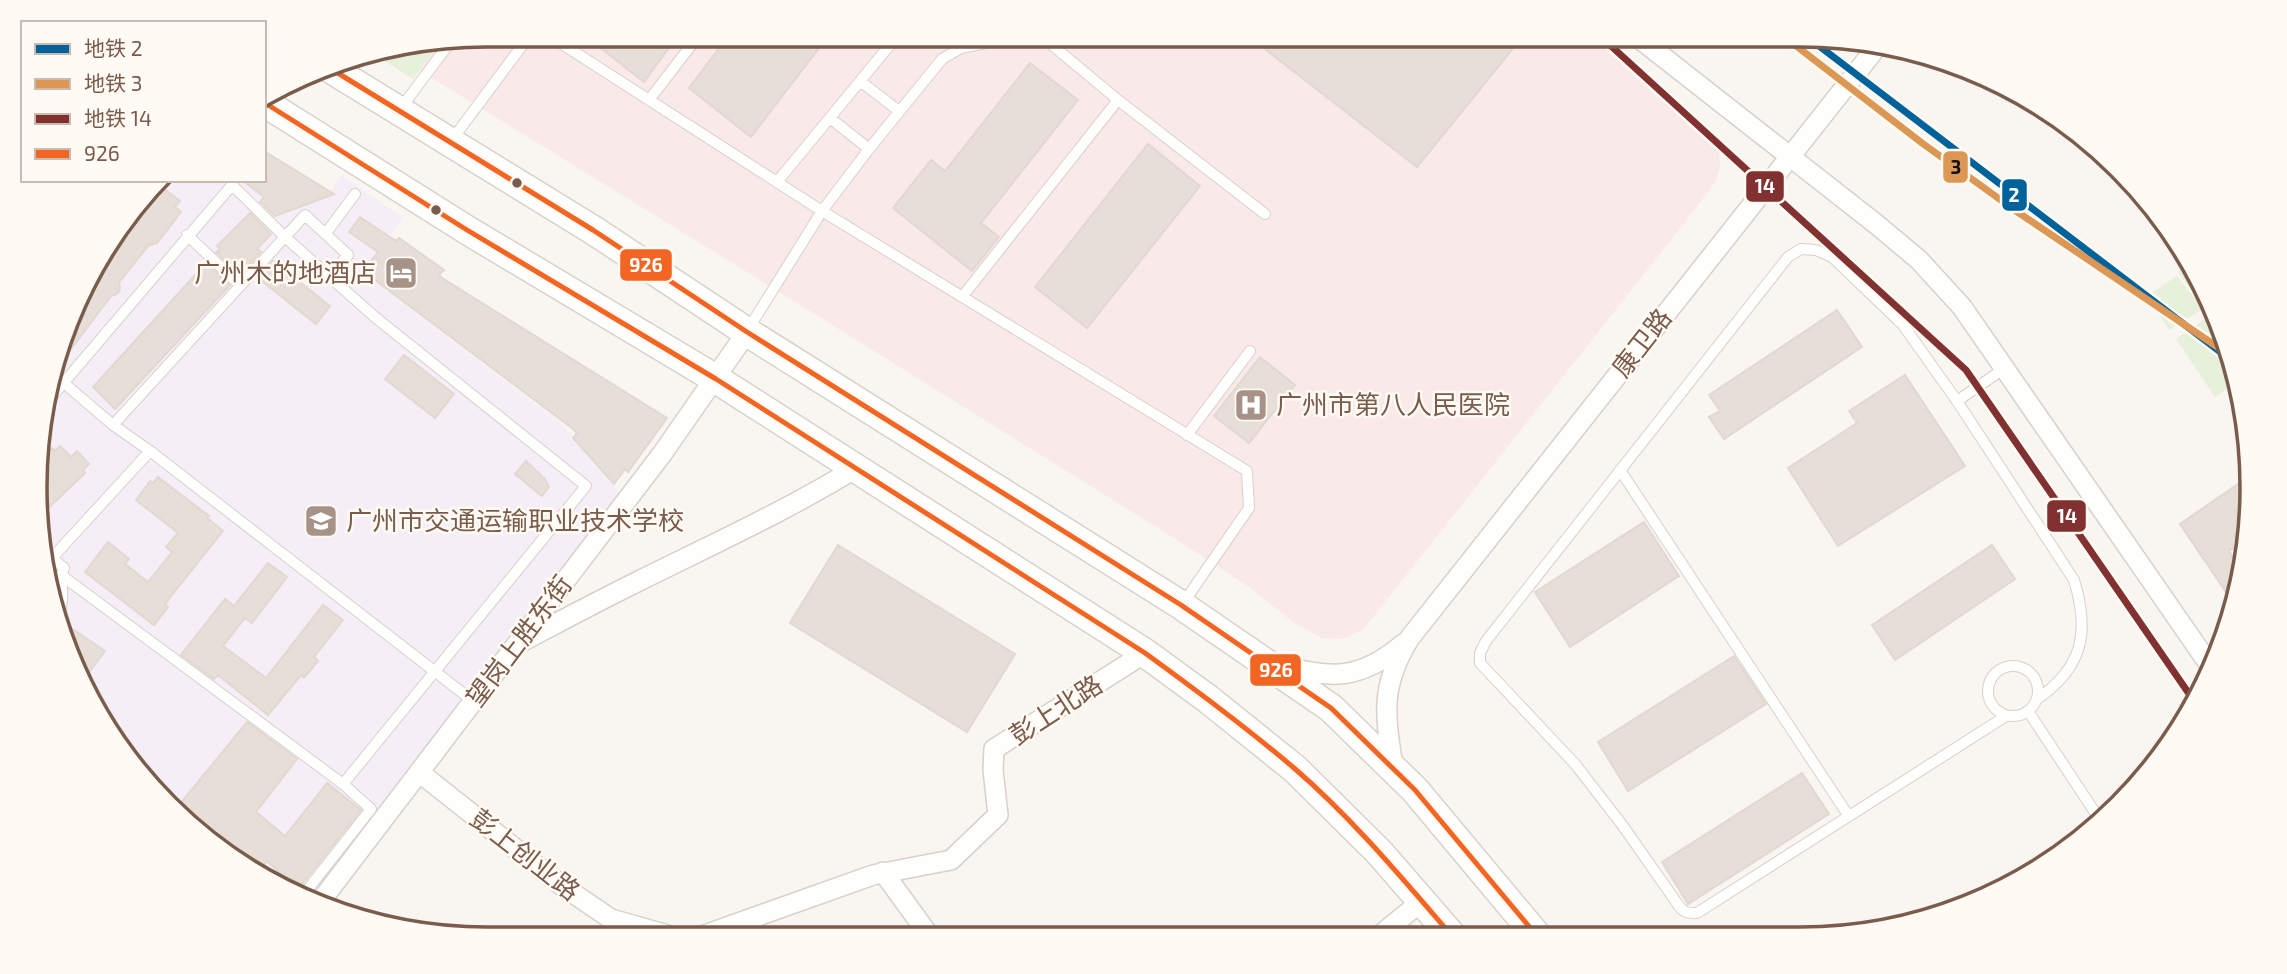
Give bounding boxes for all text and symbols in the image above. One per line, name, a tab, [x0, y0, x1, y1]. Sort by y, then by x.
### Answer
legend	[21, 21, 266, 182]
text: 地铁 2	[84, 35, 143, 60]
text: 地铁 3	[84, 70, 142, 95]
text: 地铁 14	[84, 105, 152, 130]
text: 926	[84, 140, 120, 165]
line badge: 3	[1942, 150, 1969, 184]
text: 3	[1951, 155, 1961, 178]
line badge: 14	[1745, 170, 1785, 203]
text: 14	[1755, 174, 1775, 197]
unlabelled marker	[510, 176, 524, 190]
line badge: 2	[2001, 178, 2028, 212]
text: 2	[2008, 183, 2020, 206]
unlabelled marker	[429, 203, 443, 217]
line badge: 926	[619, 248, 673, 282]
text: 926	[629, 253, 663, 276]
hotel icon: 广州木的地酒店	[382, 254, 420, 292]
place label: 广州木的地酒店	[194, 256, 376, 287]
street label: 康卫路	[1605, 302, 1677, 382]
hospital icon: 广州市第八人民医院	[1232, 386, 1270, 424]
place label: 广州市第八人民医院	[1276, 388, 1510, 419]
line badge: 14	[2046, 499, 2087, 533]
school or university icon: 广州市交通运输职业技术学校	[302, 502, 340, 540]
place label: 广州市交通运输职业技术学校	[346, 504, 684, 535]
text: 14	[2057, 504, 2077, 527]
street label: 望岗上胜东街	[458, 568, 577, 712]
line badge: 926	[1249, 653, 1302, 687]
text: 926	[1259, 658, 1293, 681]
street label: 彭上北路	[1003, 667, 1107, 750]
street label: 彭上创业路	[465, 802, 587, 906]

